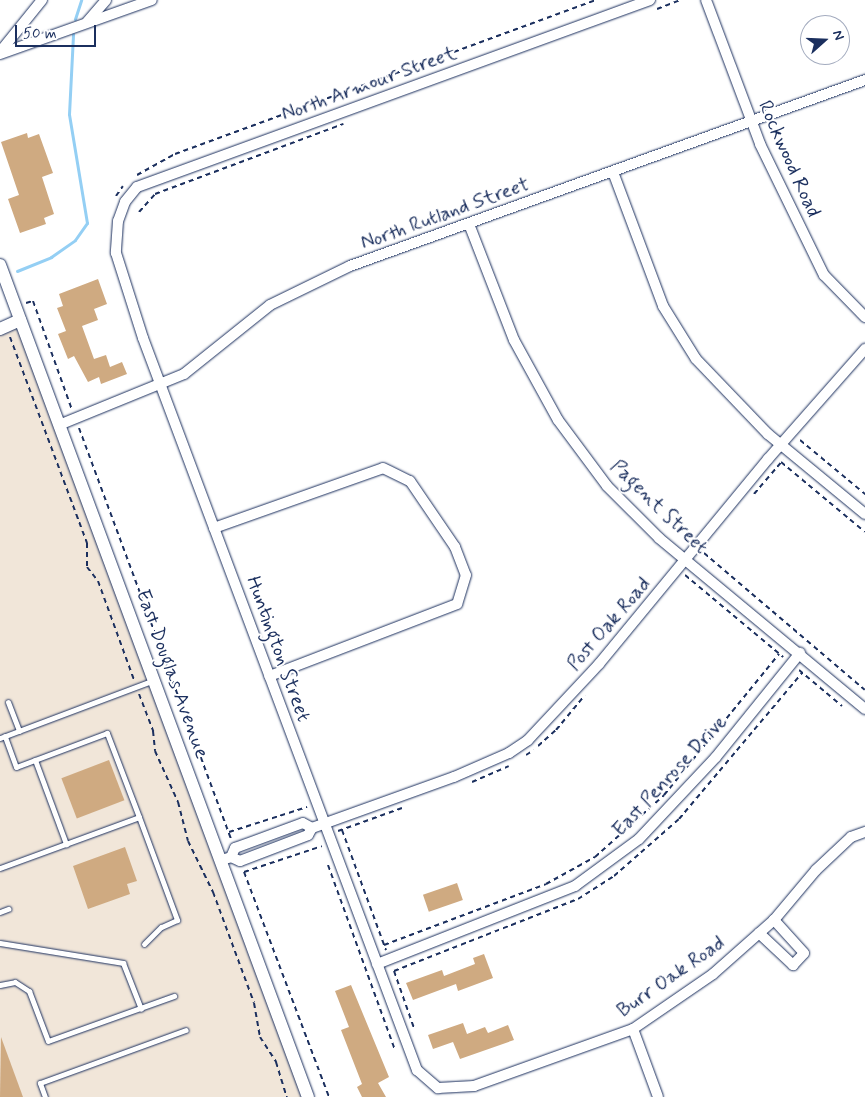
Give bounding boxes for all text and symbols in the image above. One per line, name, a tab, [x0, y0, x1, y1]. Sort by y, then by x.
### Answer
scale bar	[18, 15, 99, 47]
north arrow	[800, 15, 850, 65]
text: 50 m	[23, 24, 57, 44]
text: N	[828, 28, 848, 43]
street label: North Armour Street	[278, 41, 460, 127]
street label: Rockwood Road	[753, 97, 825, 221]
street label: North Rutland Street	[358, 173, 532, 255]
street label: Pagent Street	[604, 453, 714, 561]
street label: Huntington Street	[240, 572, 316, 726]
street label: Post Oak Road	[562, 572, 656, 676]
street label: East Douglas Avenue	[131, 589, 213, 759]
street label: East Penrose Drive	[608, 711, 732, 841]
street label: Burr Oak Road	[613, 932, 729, 1022]

